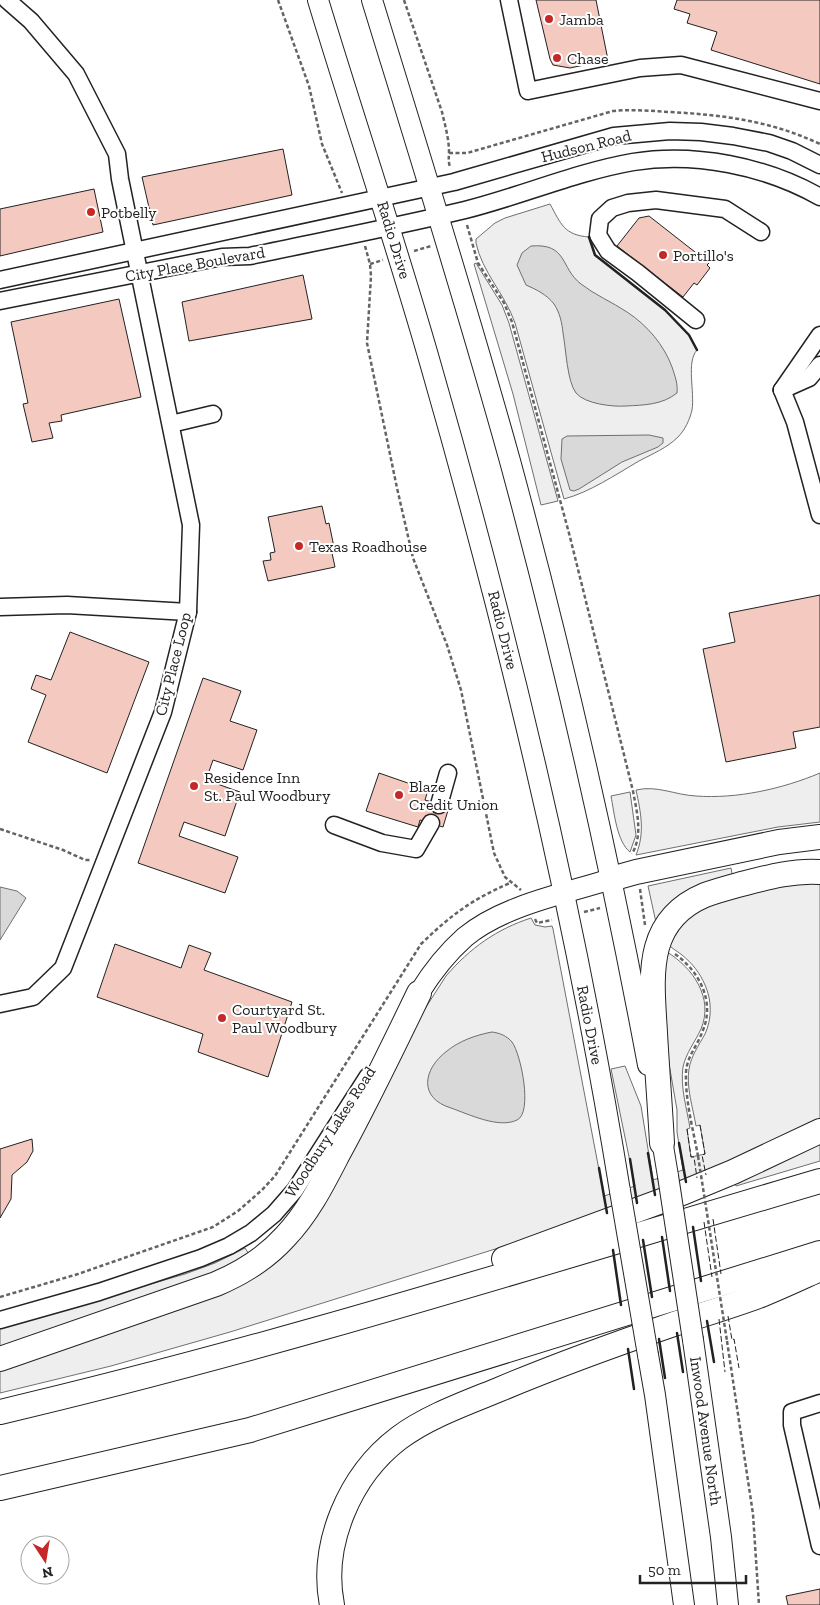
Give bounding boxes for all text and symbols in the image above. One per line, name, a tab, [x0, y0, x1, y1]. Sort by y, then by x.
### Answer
place label: Jamba	[559, 10, 604, 29]
marker: Jamba	[543, 13, 555, 25]
place label: Chase	[567, 49, 609, 68]
marker: Chase	[551, 52, 563, 64]
street label: Hudson Road	[539, 126, 633, 166]
street label: Radio Drive	[373, 199, 415, 281]
place label: Potbelly	[101, 203, 157, 222]
marker: Potbelly	[85, 206, 97, 218]
street label: City Place Boulevard	[124, 242, 267, 286]
place label: Portillo's	[673, 246, 734, 265]
marker: Portillo's	[657, 249, 669, 261]
place label: Texas Roadhouse	[309, 537, 427, 556]
marker: Texas Roadhouse	[293, 540, 305, 552]
street label: Radio Drive	[484, 589, 522, 671]
street label: City Place Loop	[151, 610, 195, 718]
place label: Residence Inn St. Paul Woodbury	[204, 768, 331, 805]
place label: Blaze Credit Union	[409, 777, 499, 814]
marker: Residence Inn St. Paul Woodbury	[188, 780, 200, 792]
marker: Blaze Credit Union	[393, 789, 405, 801]
street label: Radio Drive	[573, 984, 607, 1066]
place label: Courtyard St. Paul Woodbury	[232, 1000, 338, 1037]
marker: Courtyard St. Paul Woodbury	[216, 1012, 228, 1024]
street label: Woodbury Lakes Road	[281, 1063, 380, 1201]
street label: Inwood Avenue North	[686, 1355, 726, 1507]
north arrow	[20, 1535, 70, 1585]
scale bar	[640, 1552, 746, 1584]
text: 50 m	[648, 1561, 681, 1579]
text: N	[40, 1563, 55, 1582]

